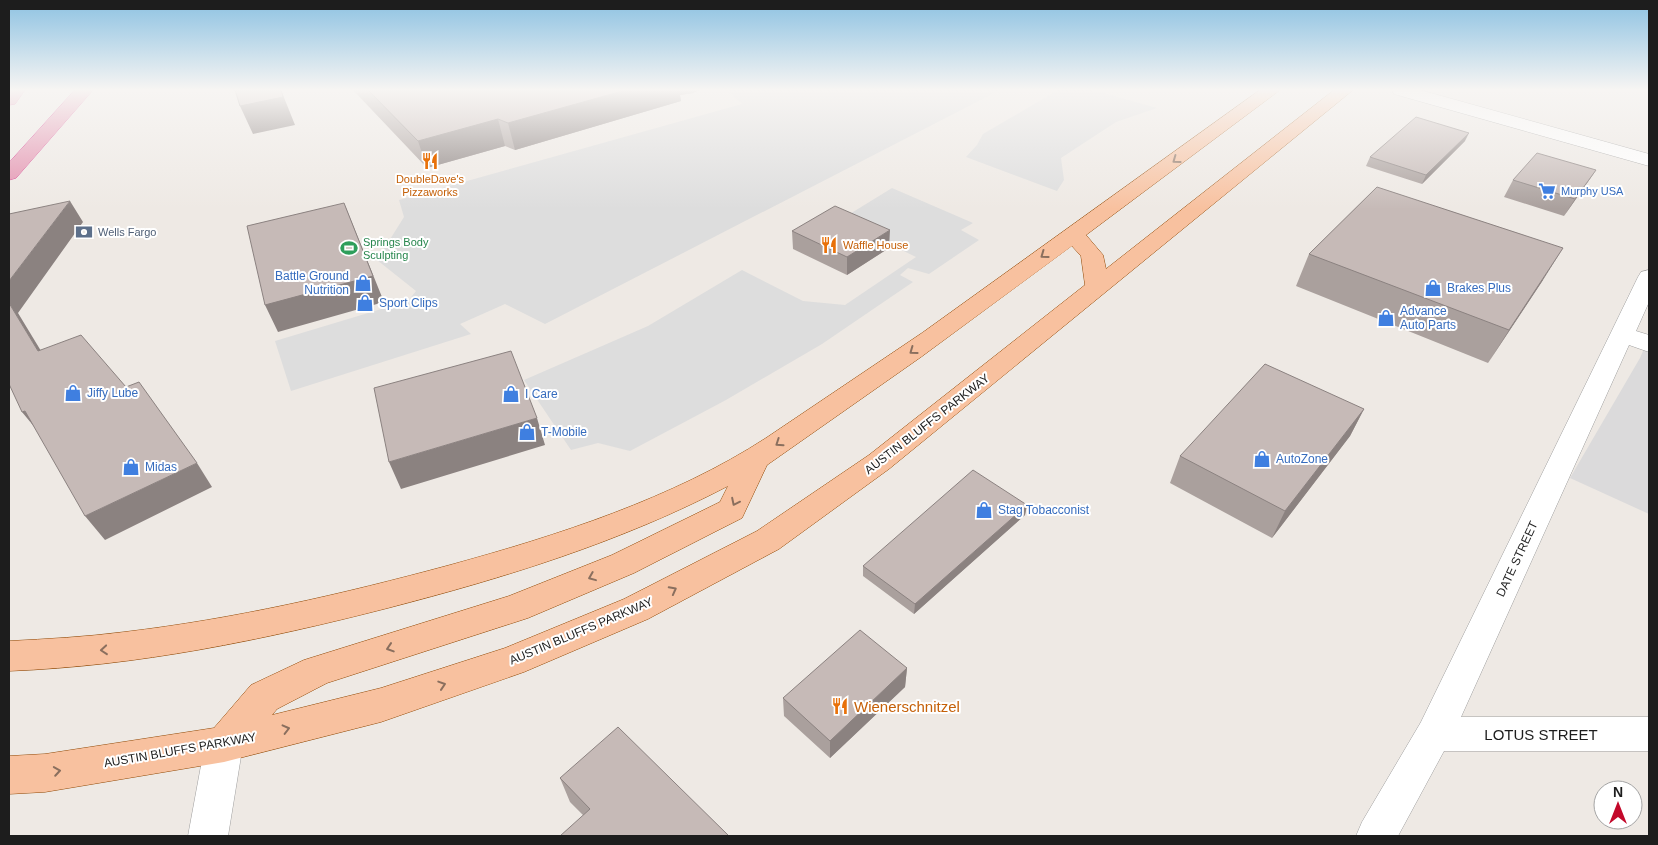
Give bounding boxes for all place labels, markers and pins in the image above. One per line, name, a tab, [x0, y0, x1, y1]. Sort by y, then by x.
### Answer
restaurant icon: DoubleDave's Pizzaworks	[420, 151, 440, 171]
place label: DoubleDave's Pizzaworks	[396, 173, 465, 198]
supermarket icon: Murphy USA	[1537, 181, 1557, 201]
place label: Murphy USA	[1561, 185, 1624, 197]
bank icon: Wells Fargo	[74, 222, 94, 242]
place label: Wells Fargo	[98, 226, 156, 238]
restaurant icon: Waffle House	[819, 235, 839, 255]
place label: Springs Body Sculpting	[363, 236, 429, 261]
sports icon: Springs Body Sculpting	[339, 238, 359, 258]
place label: Waffle House	[843, 239, 908, 251]
place label: Battle Ground Nutrition	[275, 269, 349, 297]
shop icon: Battle Ground Nutrition	[353, 273, 373, 293]
shop icon: Brakes Plus	[1423, 278, 1443, 298]
place label: Brakes Plus	[1447, 281, 1511, 295]
shop icon: Sport Clips	[355, 293, 375, 313]
place label: Sport Clips	[379, 296, 438, 310]
place label: Advance Auto Parts	[1400, 304, 1456, 332]
shop icon: Advance Auto Parts	[1376, 308, 1396, 328]
shop icon: Jiffy Lube	[63, 383, 83, 403]
shop icon: I Care	[501, 384, 521, 404]
place label: Jiffy Lube	[87, 386, 138, 400]
place label: I Care	[525, 387, 558, 401]
shop icon: T-Mobile	[517, 422, 537, 442]
place label: T-Mobile	[541, 425, 587, 439]
shop icon: AutoZone	[1252, 449, 1272, 469]
place label: AutoZone	[1276, 452, 1328, 466]
shop icon: Midas	[121, 457, 141, 477]
place label: Midas	[145, 460, 177, 474]
shop icon: Stag Tobacconist	[974, 500, 994, 520]
place label: Stag Tobacconist	[998, 503, 1090, 517]
restaurant icon: Wienerschnitzel	[830, 696, 850, 716]
place label: Wienerschnitzel	[854, 698, 960, 715]

